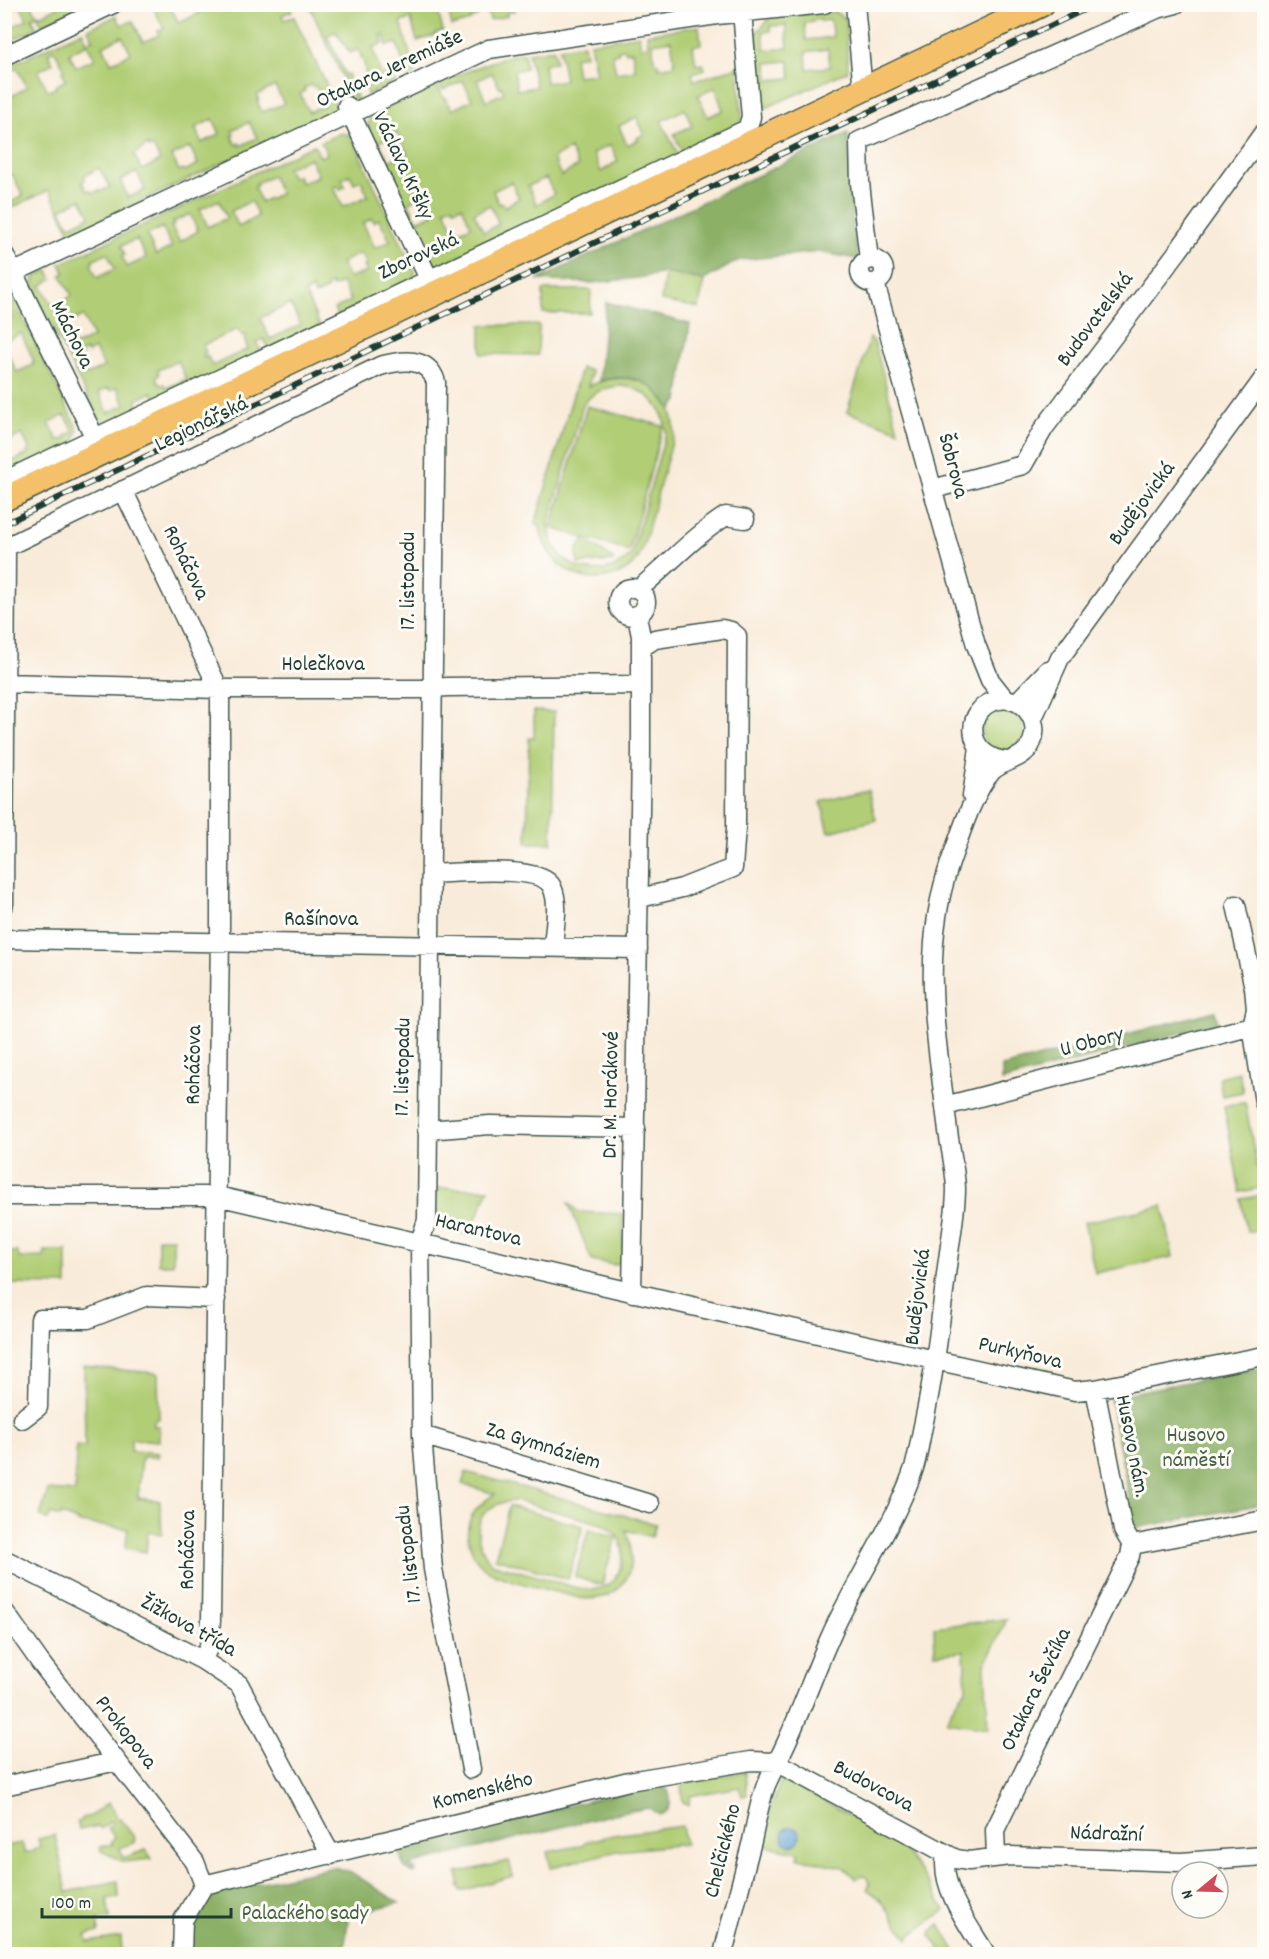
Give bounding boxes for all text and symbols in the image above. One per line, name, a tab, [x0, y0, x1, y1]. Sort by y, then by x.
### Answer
street label: Otakara Jeremiáše	[312, 22, 468, 118]
street label: Václava Kršky	[363, 107, 441, 226]
street label: Zborovská	[374, 225, 464, 289]
street label: Budovatelská	[1050, 266, 1142, 374]
street label: Máchova	[41, 296, 101, 375]
street label: Legionářská	[150, 389, 254, 461]
street label: Šobrova	[929, 430, 976, 502]
street label: Budějovická	[1102, 456, 1184, 552]
street label: Roháčova	[154, 520, 217, 606]
street label: 17. listopadu	[394, 532, 425, 630]
street label: Holečkova	[281, 650, 365, 681]
street label: Rašínova	[284, 905, 359, 936]
street label: 17. listopadu	[388, 1017, 420, 1117]
street label: U Obory	[1057, 1019, 1128, 1066]
street label: Roháčova	[179, 1024, 211, 1105]
street label: Dr. M. Horákové	[595, 1031, 629, 1159]
street label: Harantova	[432, 1206, 525, 1256]
street label: Budějovická	[898, 1247, 940, 1347]
street label: Purkyňova	[975, 1329, 1066, 1379]
street label: Husovo nám.	[1106, 1392, 1156, 1500]
street label: Za Gymnáziem	[482, 1415, 604, 1479]
park label: Husovo náměstí	[1162, 1421, 1232, 1477]
street label: 17. listopadu	[389, 1503, 431, 1605]
street label: Roháčova	[173, 1509, 205, 1590]
street label: Žižkova třída	[134, 1588, 242, 1667]
street label: Otakara Ševčíka	[994, 1622, 1081, 1757]
street label: Prokopova	[86, 1689, 164, 1777]
street label: Budovcova	[827, 1753, 919, 1822]
street label: Komenského	[429, 1765, 537, 1819]
street label: Chelčického	[697, 1801, 751, 1901]
street label: Nádražní	[1069, 1818, 1145, 1852]
north arrow	[1170, 1860, 1230, 1920]
scale bar	[42, 1881, 231, 1919]
text: N	[1176, 1886, 1200, 1902]
text: 100 m	[51, 1892, 91, 1917]
park label: Palackého sady	[242, 1899, 370, 1930]

